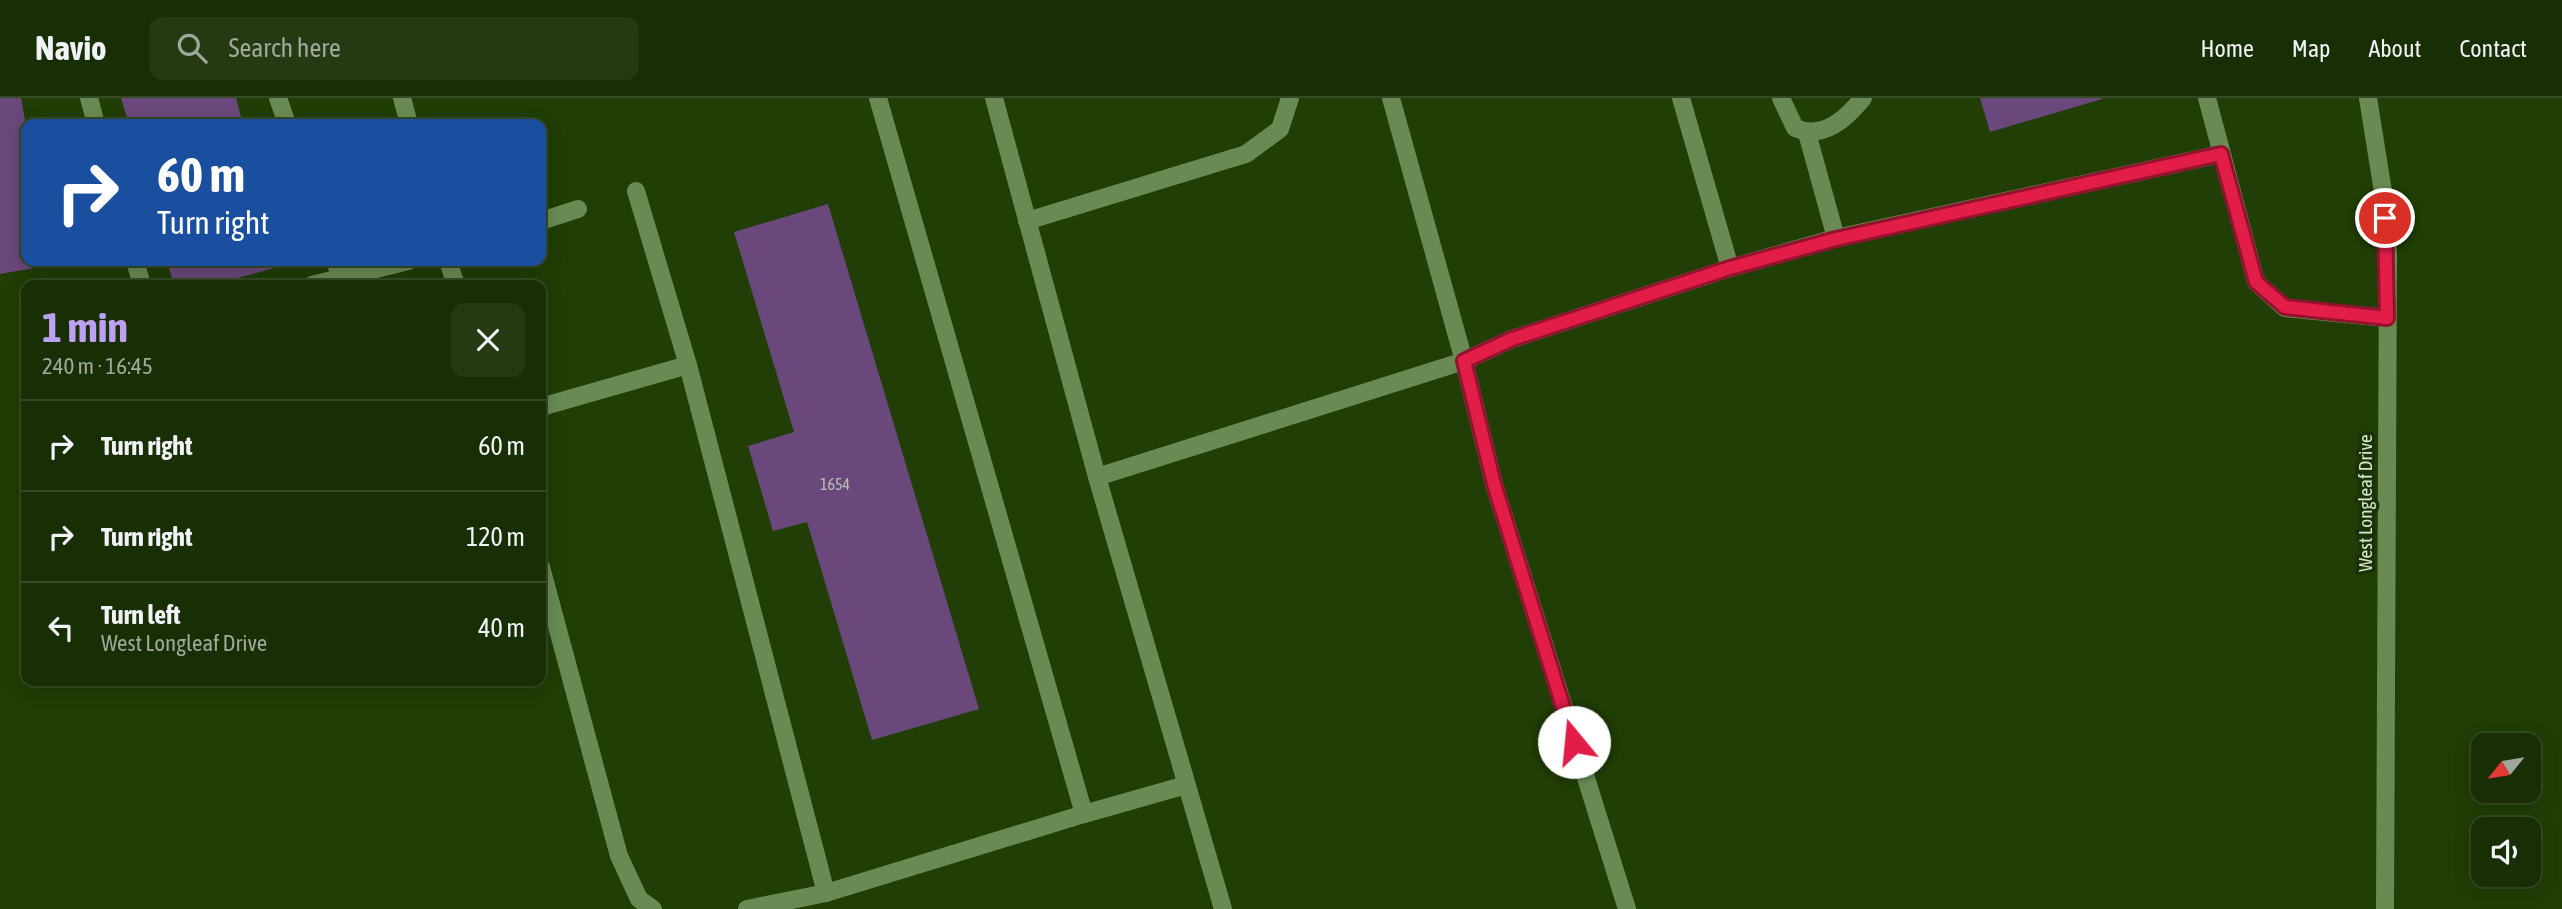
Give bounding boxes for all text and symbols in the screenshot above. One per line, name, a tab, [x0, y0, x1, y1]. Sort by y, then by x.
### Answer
search box	[149, 17, 639, 80]
text: Navio	[35, 29, 107, 67]
icon: search	[173, 29, 211, 67]
text: Search here	[229, 33, 341, 63]
text: Home	[2200, 35, 2254, 62]
text: Map	[2292, 35, 2330, 62]
text: About	[2368, 35, 2421, 62]
text: Contact	[2459, 35, 2527, 62]
text: 60 m	[157, 146, 245, 202]
icon: right	[42, 147, 133, 238]
pin	[2355, 188, 2415, 248]
icon: arrive	[2366, 199, 2404, 237]
text: Turn right	[157, 204, 270, 241]
text: 1 min	[42, 303, 128, 351]
button: close	[451, 303, 525, 377]
text: 240 m · 16:45	[42, 353, 153, 379]
icon: right	[42, 427, 80, 465]
text: Turn right	[101, 431, 192, 461]
text: 60 m	[478, 431, 525, 461]
street label: West Longleaf Drive	[2354, 434, 2376, 572]
house number: 1654	[820, 475, 850, 493]
icon: right	[42, 518, 80, 556]
text: Turn right	[101, 522, 192, 552]
text: 120 m	[466, 522, 525, 552]
text: Turn left	[101, 600, 181, 630]
icon: left	[42, 609, 80, 647]
text: 40 m	[478, 613, 525, 643]
text: West Longleaf Drive	[101, 630, 267, 656]
position arrow	[1537, 705, 1611, 779]
north arrow	[2471, 733, 2541, 803]
map controls	[2471, 733, 2541, 887]
button: sound	[2471, 817, 2541, 887]

